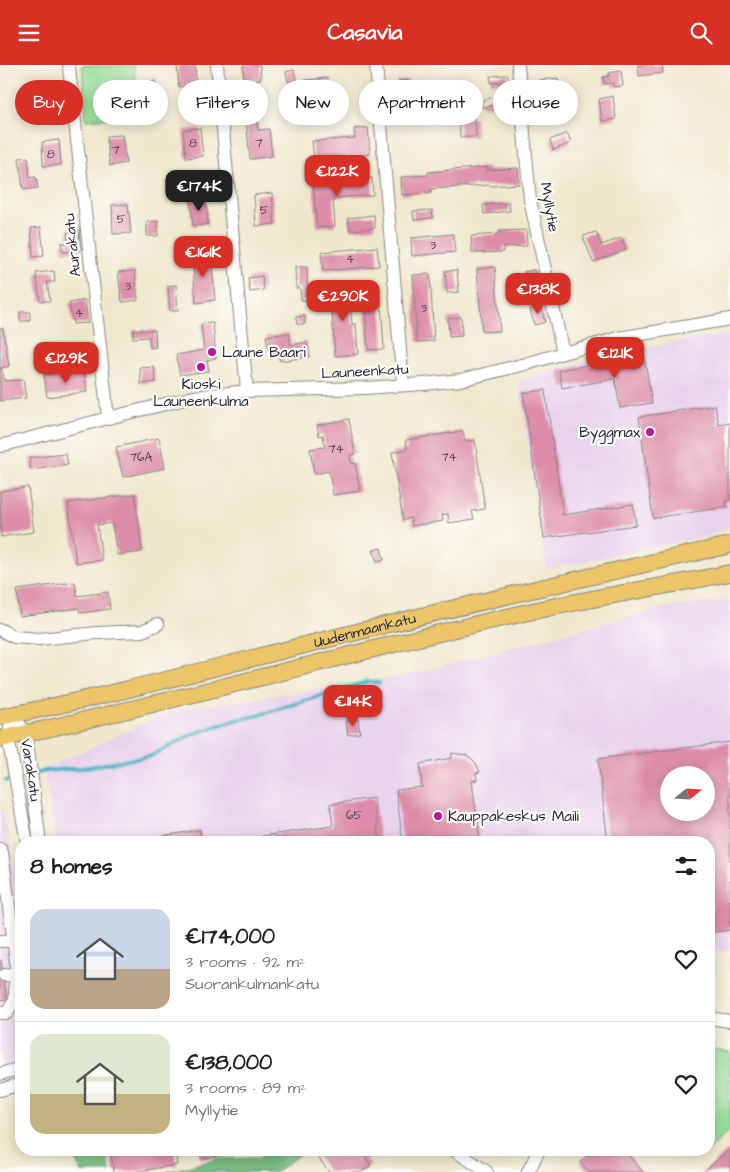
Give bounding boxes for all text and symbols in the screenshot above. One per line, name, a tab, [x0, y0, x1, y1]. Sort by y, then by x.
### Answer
text: Casavia	[328, 17, 402, 48]
icon: menu	[15, 19, 43, 47]
icon: search	[687, 19, 715, 47]
chip: Buy	[15, 80, 83, 125]
chip: Rent	[93, 80, 168, 125]
chip: Filters	[178, 80, 268, 125]
chip: New	[278, 80, 349, 125]
chip: Apartment	[359, 80, 483, 125]
chip: House	[493, 80, 578, 125]
house number: 8	[189, 135, 197, 152]
house number: 7	[255, 135, 263, 152]
house number: 7	[112, 142, 120, 159]
house number: 8	[47, 146, 55, 163]
pin: €122K	[302, 155, 372, 197]
text: €122K	[316, 160, 358, 182]
pin: €174K	[164, 169, 234, 212]
text: €174K	[176, 175, 222, 197]
street label: Myllytie	[534, 181, 564, 234]
house number: 5	[260, 202, 269, 219]
house number: 5	[117, 211, 126, 228]
street label: Aurakatu	[59, 212, 86, 278]
pin: €161K	[168, 235, 238, 278]
house number: 3	[430, 237, 436, 254]
text: €161K	[185, 241, 221, 263]
house number: 4	[346, 251, 354, 268]
pin: €138K	[503, 273, 573, 315]
house number: 3	[125, 278, 131, 295]
text: €138K	[517, 278, 559, 300]
pin: €290K	[308, 279, 378, 322]
text: €290K	[318, 285, 368, 307]
house number: 3	[421, 300, 427, 317]
house number: 4	[75, 305, 83, 322]
pin: €121K	[580, 337, 650, 379]
pin: €129K	[31, 341, 101, 384]
place label: Laune Baari	[222, 342, 306, 363]
text: €121K	[597, 342, 633, 364]
marker: Laune Baari	[206, 346, 218, 358]
text: €129K	[45, 347, 87, 369]
street label: Launeenkatu	[321, 359, 410, 384]
marker: Kioski Launeenkulma	[195, 361, 207, 373]
place label: Kioski Launeenkulma	[153, 374, 249, 412]
place label: Byggmax	[579, 422, 641, 444]
marker: Byggmax	[644, 426, 656, 438]
house number: 74	[328, 441, 344, 458]
house number: 76A	[130, 449, 153, 466]
house number: 74	[441, 449, 457, 466]
street label: Uudenmaankatu	[312, 608, 418, 653]
pin: €114K	[318, 685, 388, 727]
text: €114K	[334, 690, 372, 712]
street label: Varakatu	[15, 737, 46, 803]
north arrow	[660, 766, 715, 821]
map controls	[660, 766, 715, 821]
place label: Kauppakeskus Maili	[448, 806, 580, 827]
house number: 65	[346, 807, 363, 824]
marker: Kauppakeskus Maili	[432, 810, 444, 822]
text: 8 homes	[30, 852, 112, 881]
icon: filters	[672, 852, 700, 880]
text: €174,000	[185, 922, 275, 951]
icon: home	[70, 929, 130, 989]
icon: heart	[672, 945, 700, 973]
text: 3 rooms · 92 m²	[185, 951, 305, 973]
text: Suorankulmankatu	[185, 973, 319, 995]
text: €138,000	[185, 1048, 272, 1077]
icon: home	[70, 1054, 130, 1114]
icon: heart	[672, 1070, 700, 1098]
text: 3 rooms · 89 m²	[185, 1077, 306, 1099]
text: Myllytie	[185, 1099, 238, 1121]

